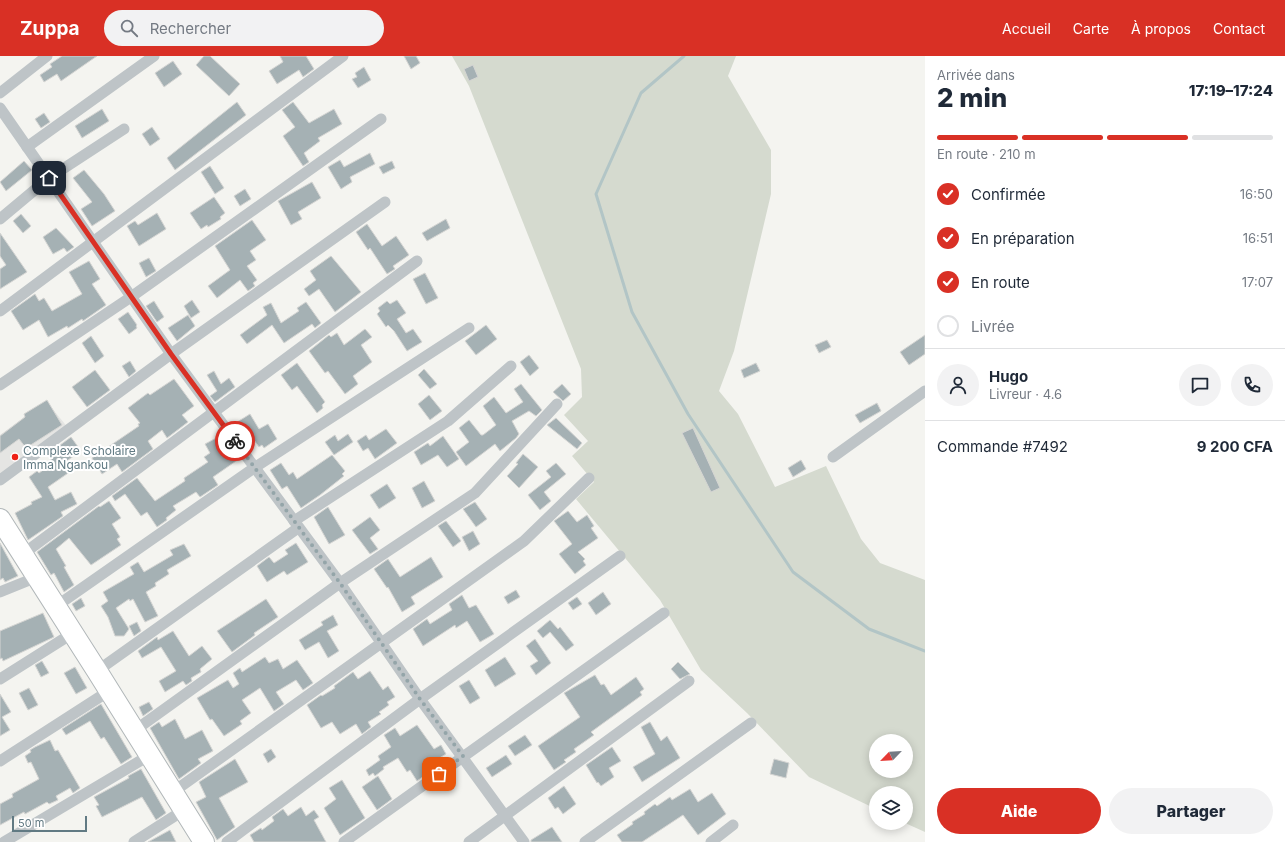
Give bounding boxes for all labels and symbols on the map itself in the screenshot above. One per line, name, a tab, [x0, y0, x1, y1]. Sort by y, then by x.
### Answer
pin	[32, 161, 66, 195]
courier	[215, 421, 255, 461]
place label: Complexe Scholaire Imma Ngankou	[23, 443, 136, 472]
marker: Complexe Scholaire Imma Ngankou	[10, 452, 20, 462]
north arrow	[869, 734, 913, 778]
pin	[422, 757, 456, 791]
scale bar	[12, 814, 87, 833]

